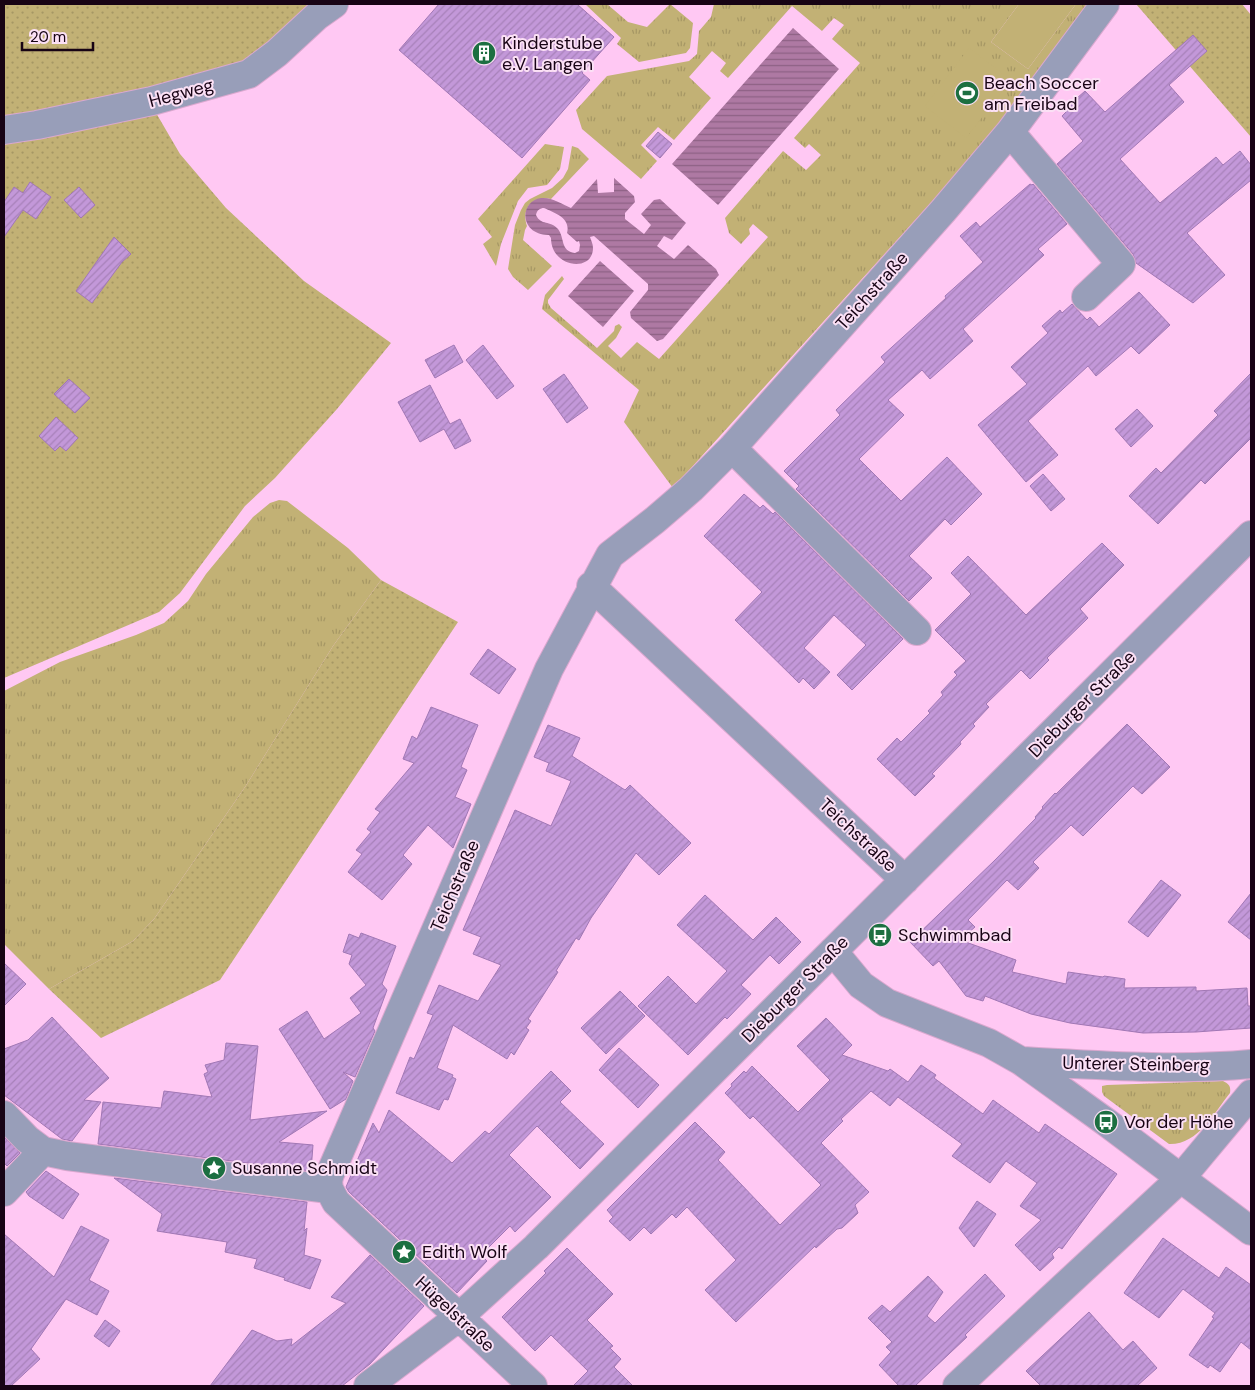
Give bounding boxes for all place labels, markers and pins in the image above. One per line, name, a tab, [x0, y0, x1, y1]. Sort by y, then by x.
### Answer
place label: Kinderstube e.V. Langen	[502, 31, 603, 76]
building icon: Kinderstube e.V. Langen	[471, 40, 497, 66]
place label: Beach Soccer am Freibad	[984, 71, 1099, 116]
sports icon: Beach Soccer am Freibad	[954, 80, 980, 106]
bus stop icon: Schwimmbad	[867, 922, 893, 948]
place label: Schwimmbad	[898, 923, 1012, 947]
bus stop icon: Vor der Höhe	[1093, 1109, 1119, 1135]
place label: Vor der Höhe	[1124, 1110, 1233, 1134]
place icon: Susanne Schmidt	[201, 1155, 227, 1181]
place label: Susanne Schmidt	[232, 1156, 377, 1180]
place icon: Edith Wolf	[391, 1239, 417, 1265]
place label: Edith Wolf	[422, 1240, 507, 1264]

